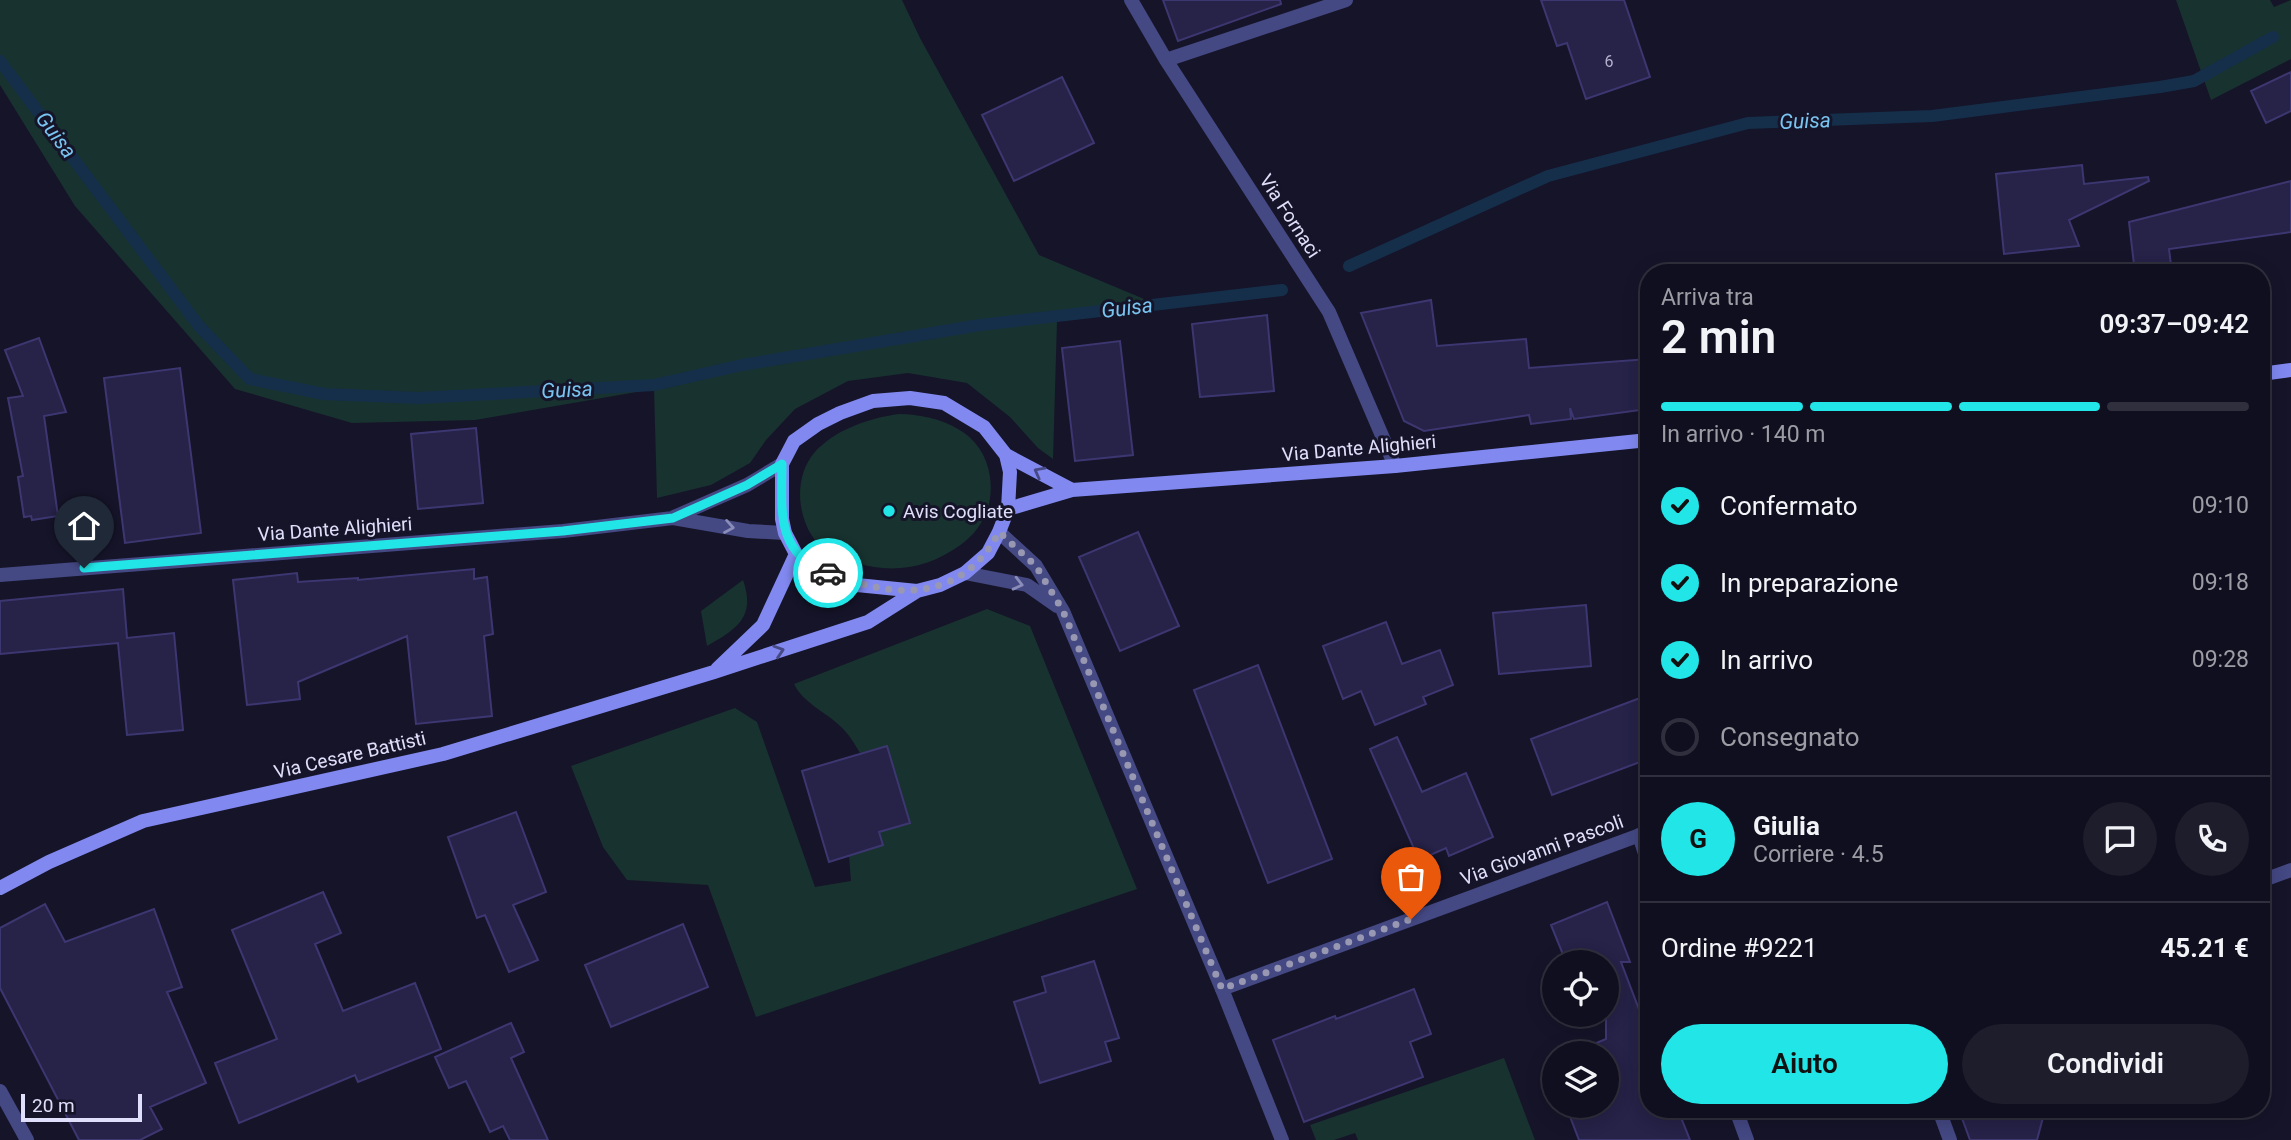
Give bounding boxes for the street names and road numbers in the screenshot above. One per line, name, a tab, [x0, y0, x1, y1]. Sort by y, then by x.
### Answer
street label: Via Fornaci	[1255, 170, 1325, 262]
street label: Via Dante Alighieri	[1281, 430, 1437, 466]
street label: Via Dante Alighieri	[257, 512, 413, 546]
street label: Via Cesare Battisti	[272, 726, 428, 784]
street label: Via Giovanni Pascoli	[1457, 810, 1627, 890]

